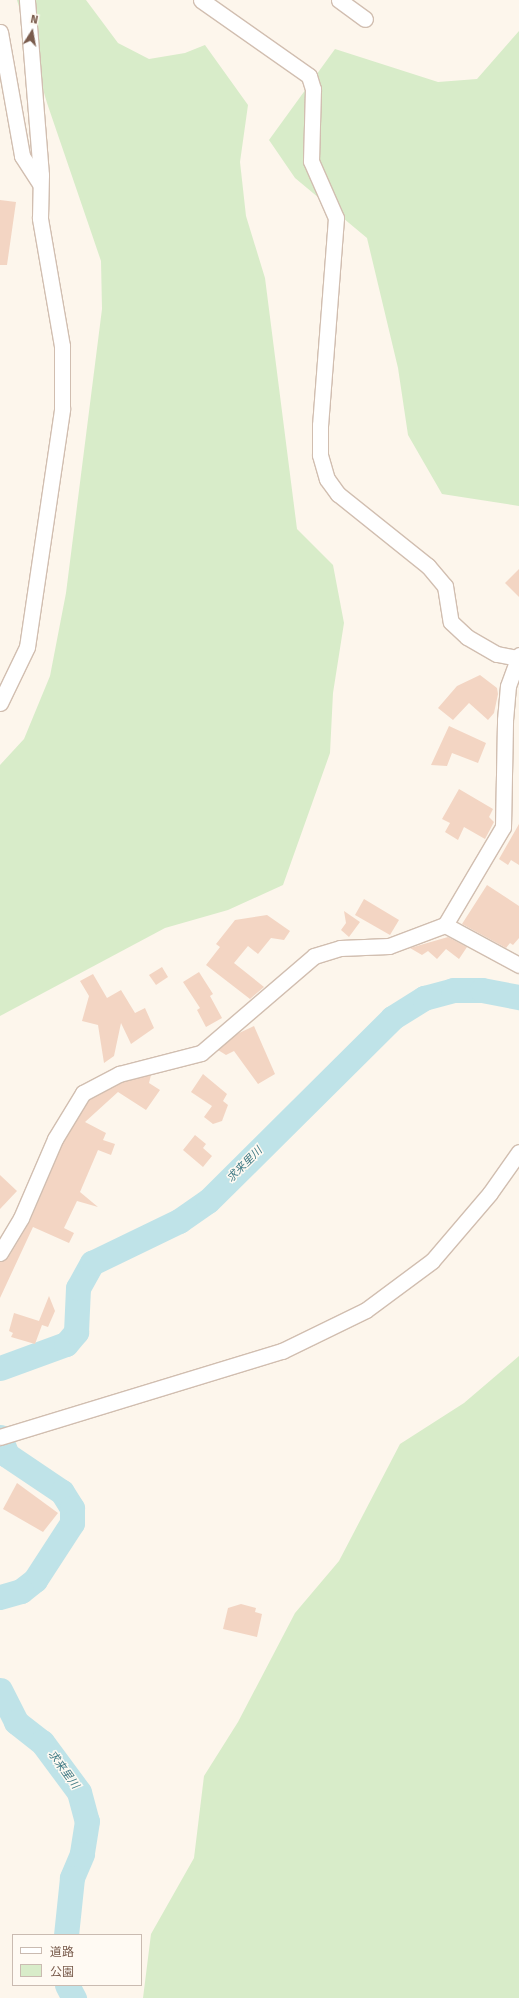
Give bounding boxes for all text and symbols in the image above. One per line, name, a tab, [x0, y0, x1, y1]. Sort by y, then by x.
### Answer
north arrow	[12, 12, 52, 52]
text: N	[30, 13, 39, 27]
water label: 求来里川	[225, 1145, 265, 1185]
water label: 求来里川	[45, 1748, 81, 1792]
legend	[12, 1934, 142, 1986]
text: 道路	[50, 1945, 74, 1959]
text: 公園	[50, 1965, 74, 1979]

